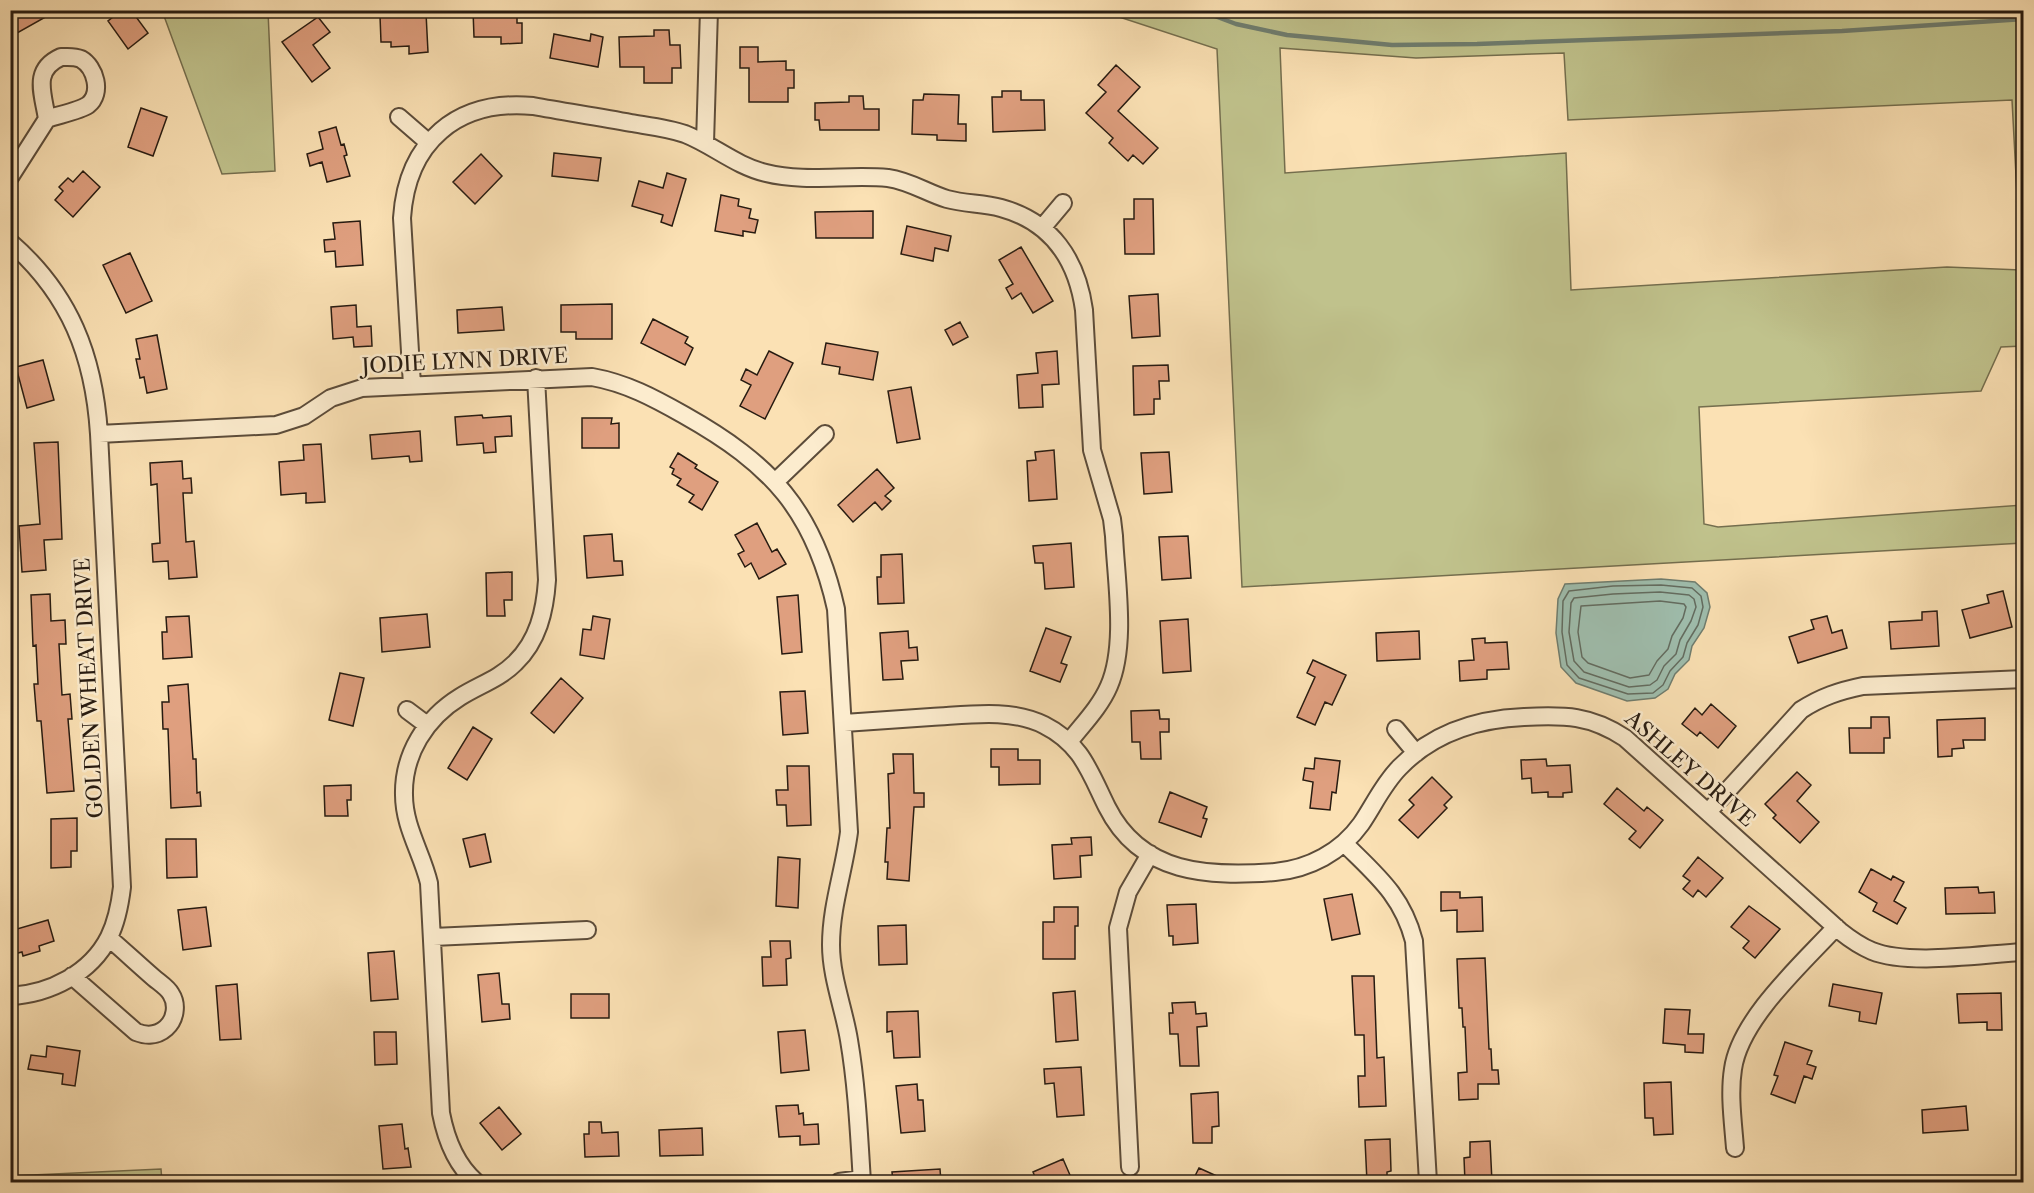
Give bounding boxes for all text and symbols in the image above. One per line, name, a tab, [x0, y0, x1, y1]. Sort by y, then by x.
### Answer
street label: JODIE LYNN DRIVE	[358, 343, 569, 379]
street label: GOLDEN WHEAT DRIVE	[69, 557, 108, 819]
street label: ASHLEY DRIVE	[1620, 705, 1760, 832]

